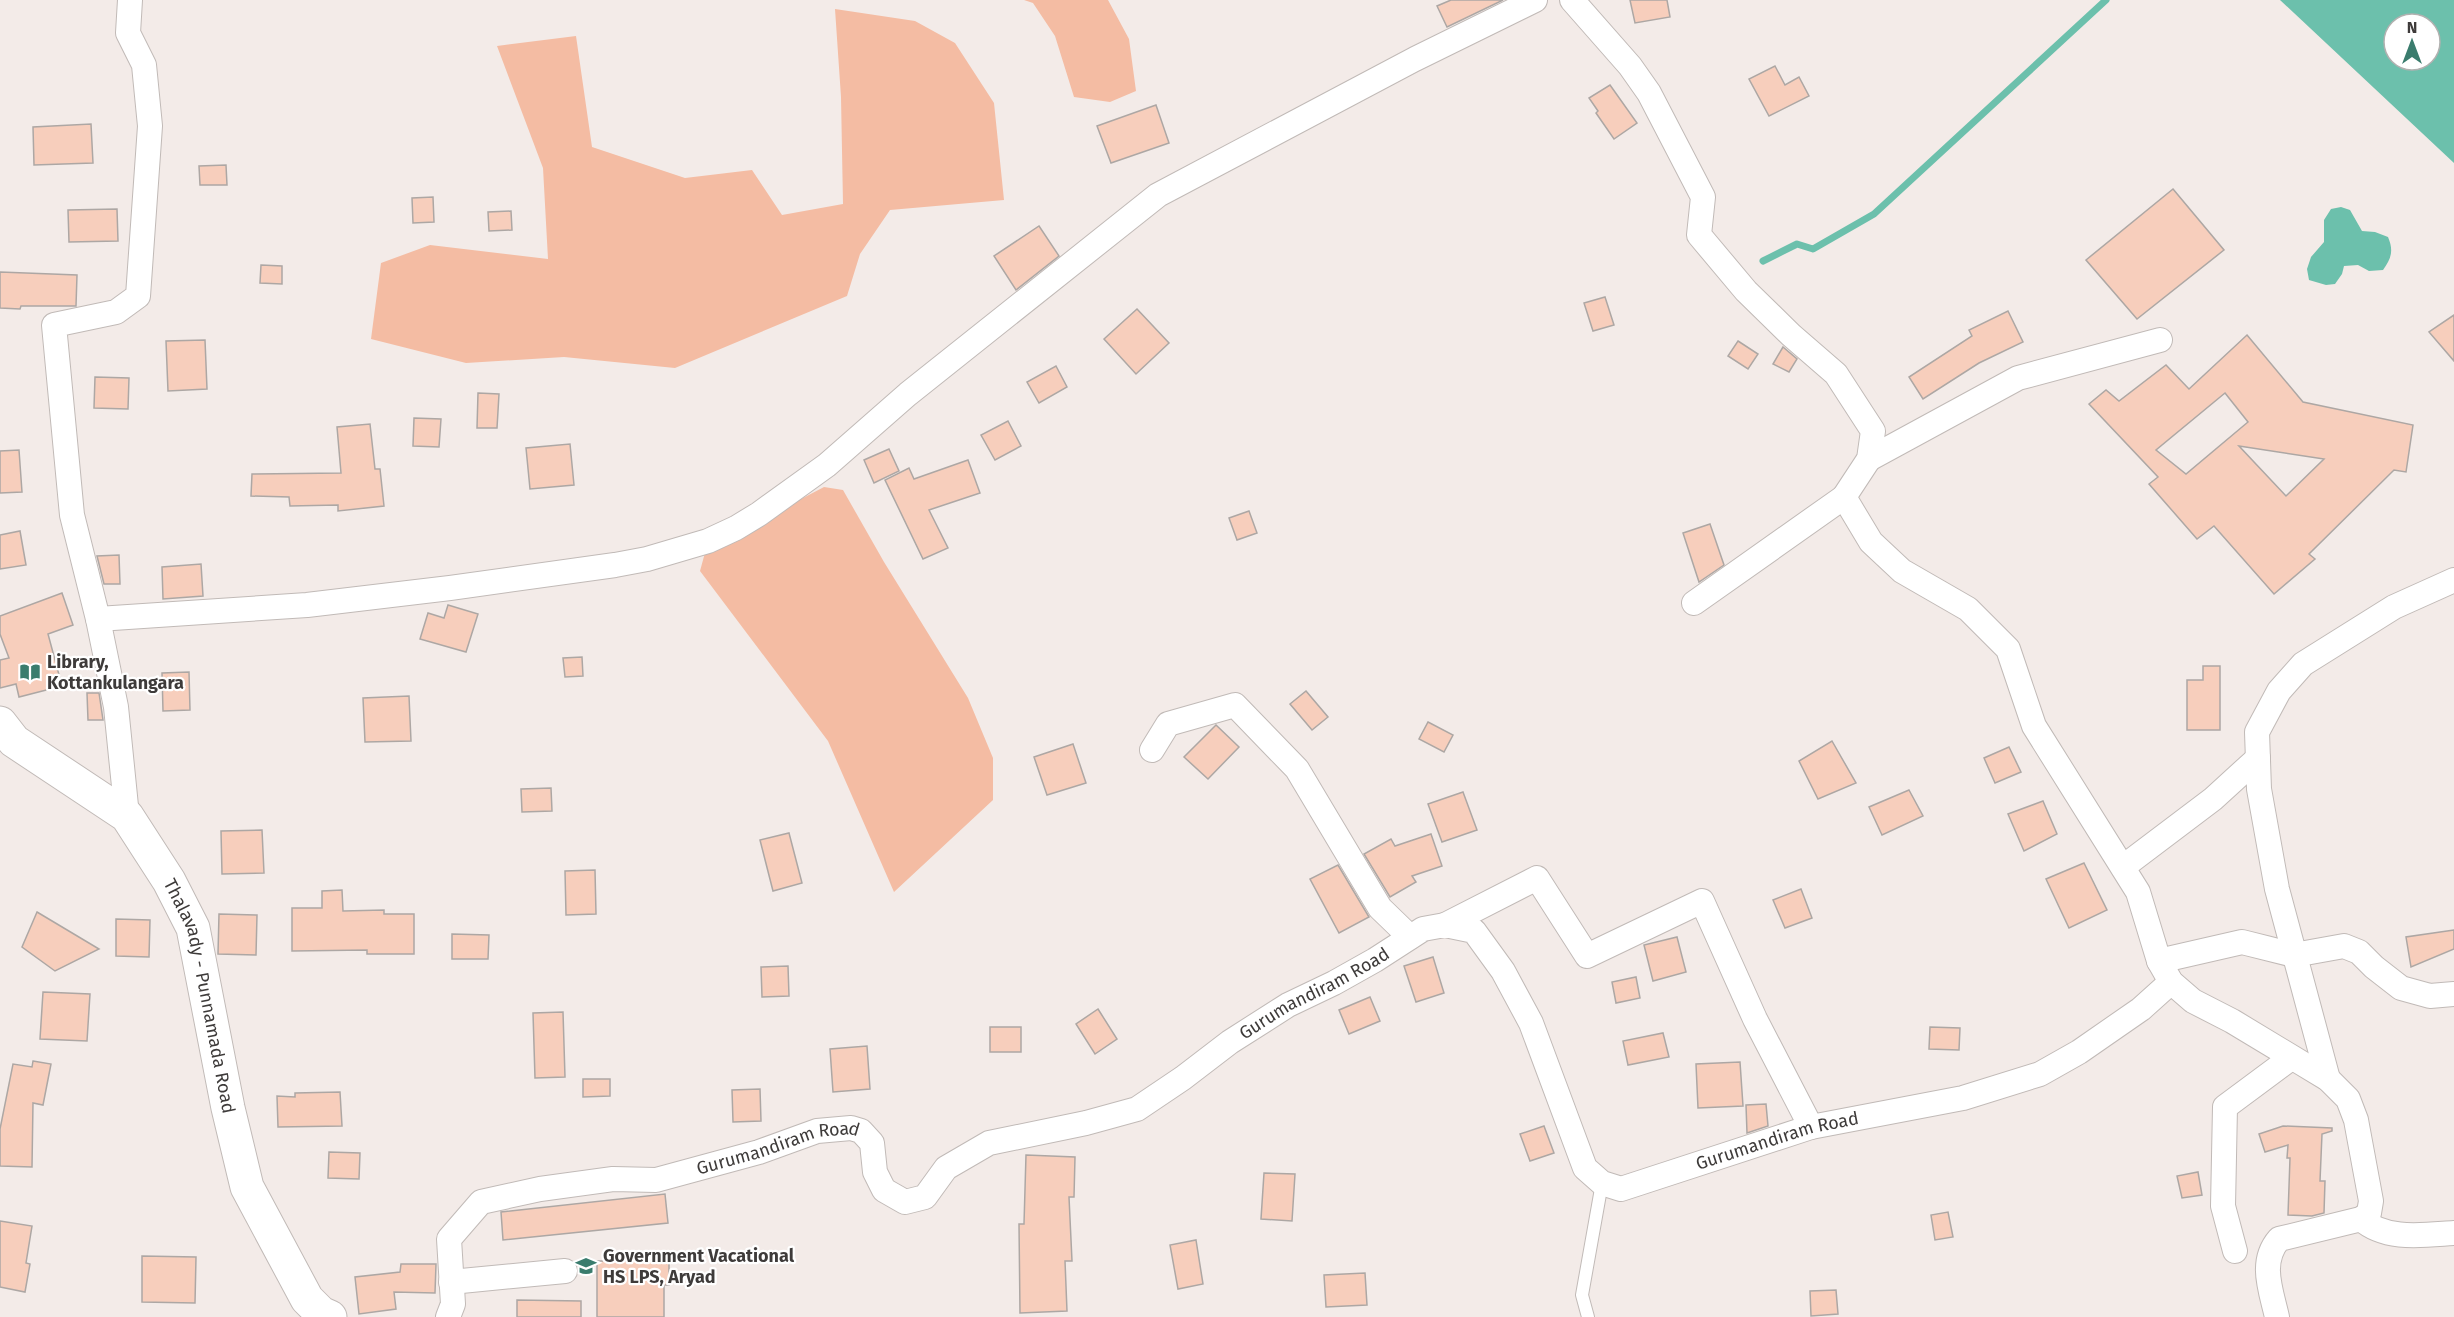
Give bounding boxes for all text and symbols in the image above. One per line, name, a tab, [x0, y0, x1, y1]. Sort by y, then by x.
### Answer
north arrow	[2382, 12, 2442, 72]
text: N	[2407, 18, 2417, 37]
place label: Library, Kottankulangara	[47, 651, 184, 694]
library icon: Library, Kottankulangara	[18, 660, 42, 684]
street label: Thalavady - Punnamada Road	[159, 875, 240, 1115]
street label: Gurumandiram Road	[1235, 943, 1394, 1044]
street label: Gurumandiram Road	[1693, 1107, 1860, 1175]
street label: Gurumandiram Road	[694, 1117, 863, 1179]
place label: Government Vacational HS LPS, Aryad	[603, 1245, 795, 1288]
school or university icon: Government Vacational HS LPS, Aryad	[574, 1254, 598, 1278]

